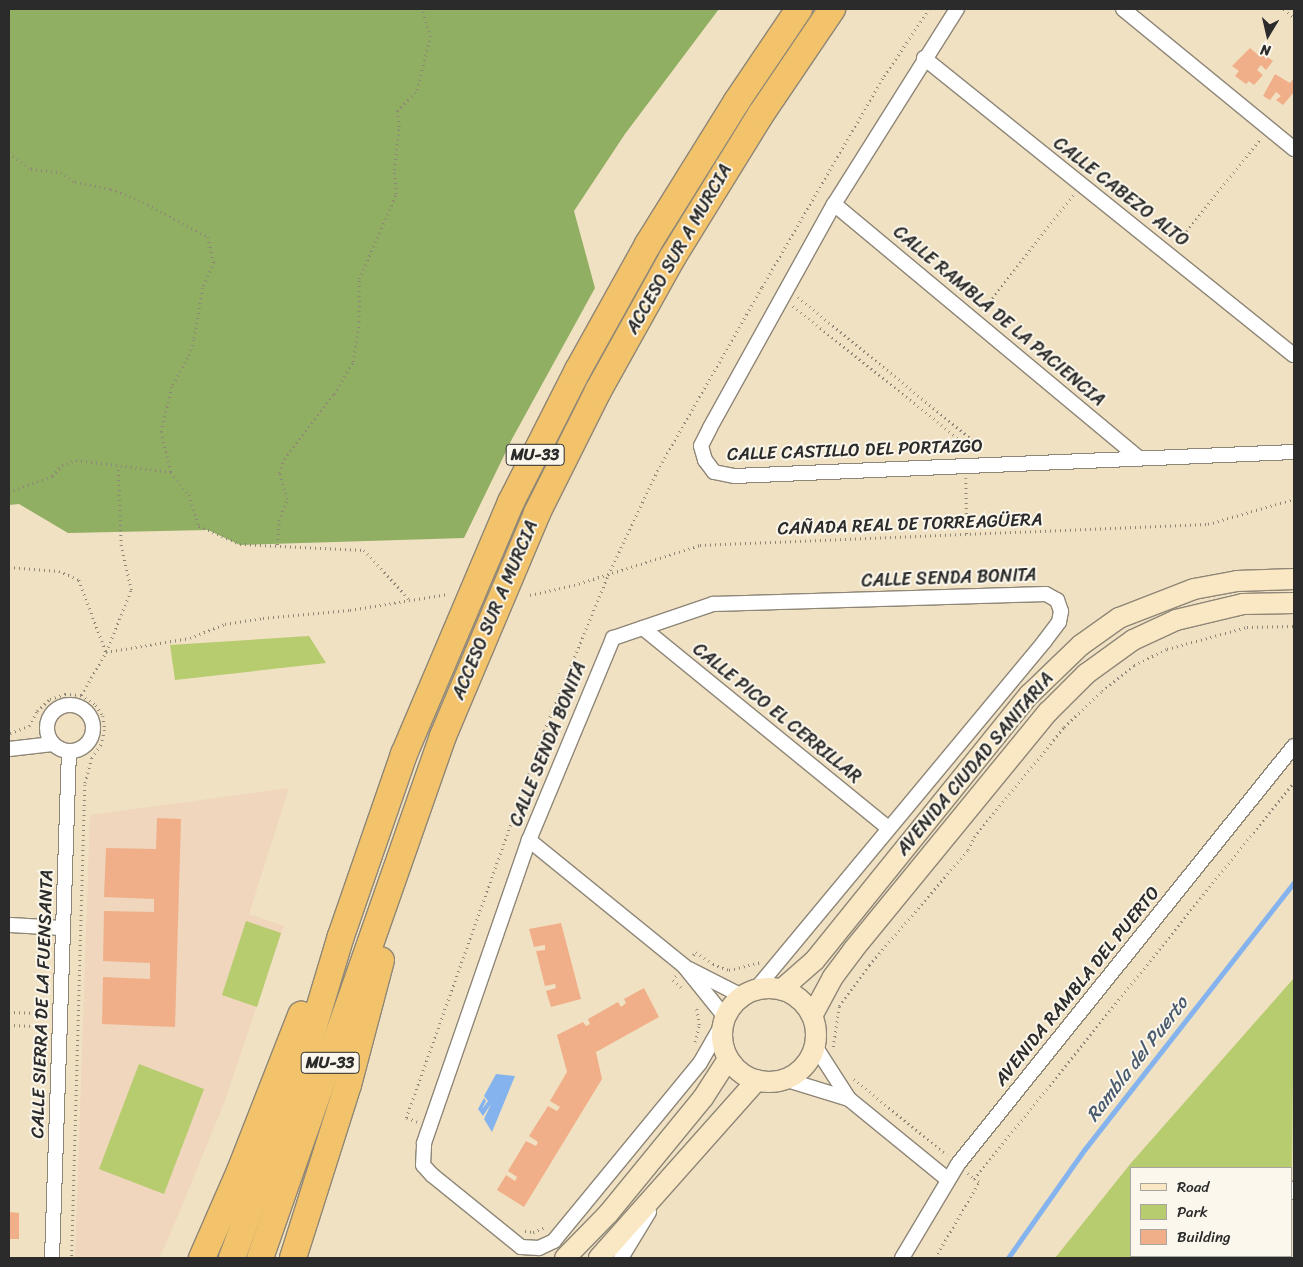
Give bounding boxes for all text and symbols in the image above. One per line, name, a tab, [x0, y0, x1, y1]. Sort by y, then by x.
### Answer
north arrow	[1243, 10, 1293, 60]
text: N	[1259, 37, 1272, 63]
street label: CALLE CABEZO ALTO	[1049, 132, 1193, 252]
street label: ACCESO SUR A MURCIA	[622, 161, 736, 337]
street label: CALLE RAMBLA DE LA PACIENCIA	[889, 221, 1109, 411]
street label: CALLE CASTILLO DEL PORTAZGO	[727, 435, 983, 465]
road number: MU-33	[505, 442, 565, 468]
street label: CAÑADA REAL DE TORREAGÜERA	[777, 509, 1043, 539]
street label: ACCESO SUR A MURCIA	[448, 518, 542, 702]
street label: CALLE SENDA BONITA	[861, 564, 1037, 592]
street label: CALLE PICO EL CERRILLAR	[688, 638, 866, 788]
street label: CALLE SENDA BONITA	[505, 659, 591, 829]
street label: AVENIDA CIUDAD SANITARIA	[891, 667, 1059, 861]
street label: CALLE SIERRA DE LA FUENSANTA	[27, 870, 57, 1138]
street label: AVENIDA RAMBLA DEL PUERTO	[990, 882, 1164, 1090]
water label: Rambla del Puerto	[1081, 992, 1193, 1126]
road number: MU-33	[300, 1050, 360, 1076]
legend	[1130, 1167, 1293, 1257]
text: Road	[1177, 1174, 1209, 1200]
text: Park	[1177, 1199, 1208, 1225]
text: Building	[1177, 1224, 1231, 1250]

